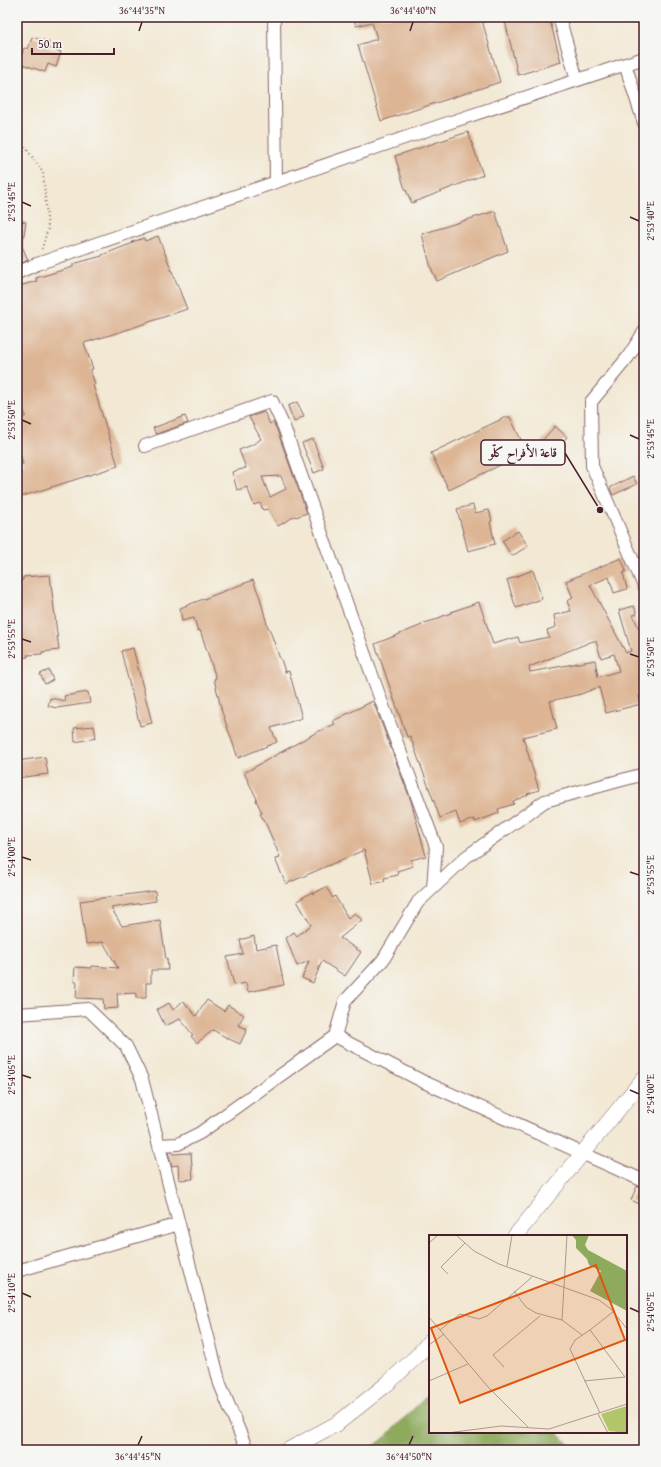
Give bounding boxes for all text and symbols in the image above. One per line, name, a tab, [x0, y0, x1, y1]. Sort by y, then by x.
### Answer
text: 36°44'35"N	[119, 3, 165, 18]
text: 36°44'40"N	[390, 3, 436, 18]
scale bar	[32, 30, 114, 56]
text: 50 m	[38, 35, 62, 52]
text: 2°53'45"E	[4, 182, 19, 222]
text: 2°53'40"E	[643, 201, 658, 241]
text: 2°53'50"E	[4, 400, 19, 440]
text: 2°53'45"E	[643, 419, 658, 459]
callout: قاعة الأفراح كلّو	[481, 440, 565, 465]
text: قاعة الأفراح كلّو	[487, 443, 557, 465]
text: 2°53'55"E	[4, 619, 19, 659]
text: 2°53'50"E	[643, 637, 658, 677]
text: 2°54'00"E	[4, 837, 19, 877]
text: 2°53'55"E	[643, 855, 658, 895]
text: 2°54'05"E	[4, 1055, 19, 1095]
text: 2°54'00"E	[643, 1074, 658, 1114]
inset map	[429, 1235, 627, 1433]
text: 2°54'10"E	[4, 1273, 19, 1313]
text: 2°54'05"E	[643, 1292, 658, 1332]
text: 36°44'45"N	[115, 1449, 161, 1464]
text: 36°44'50"N	[386, 1449, 432, 1464]

